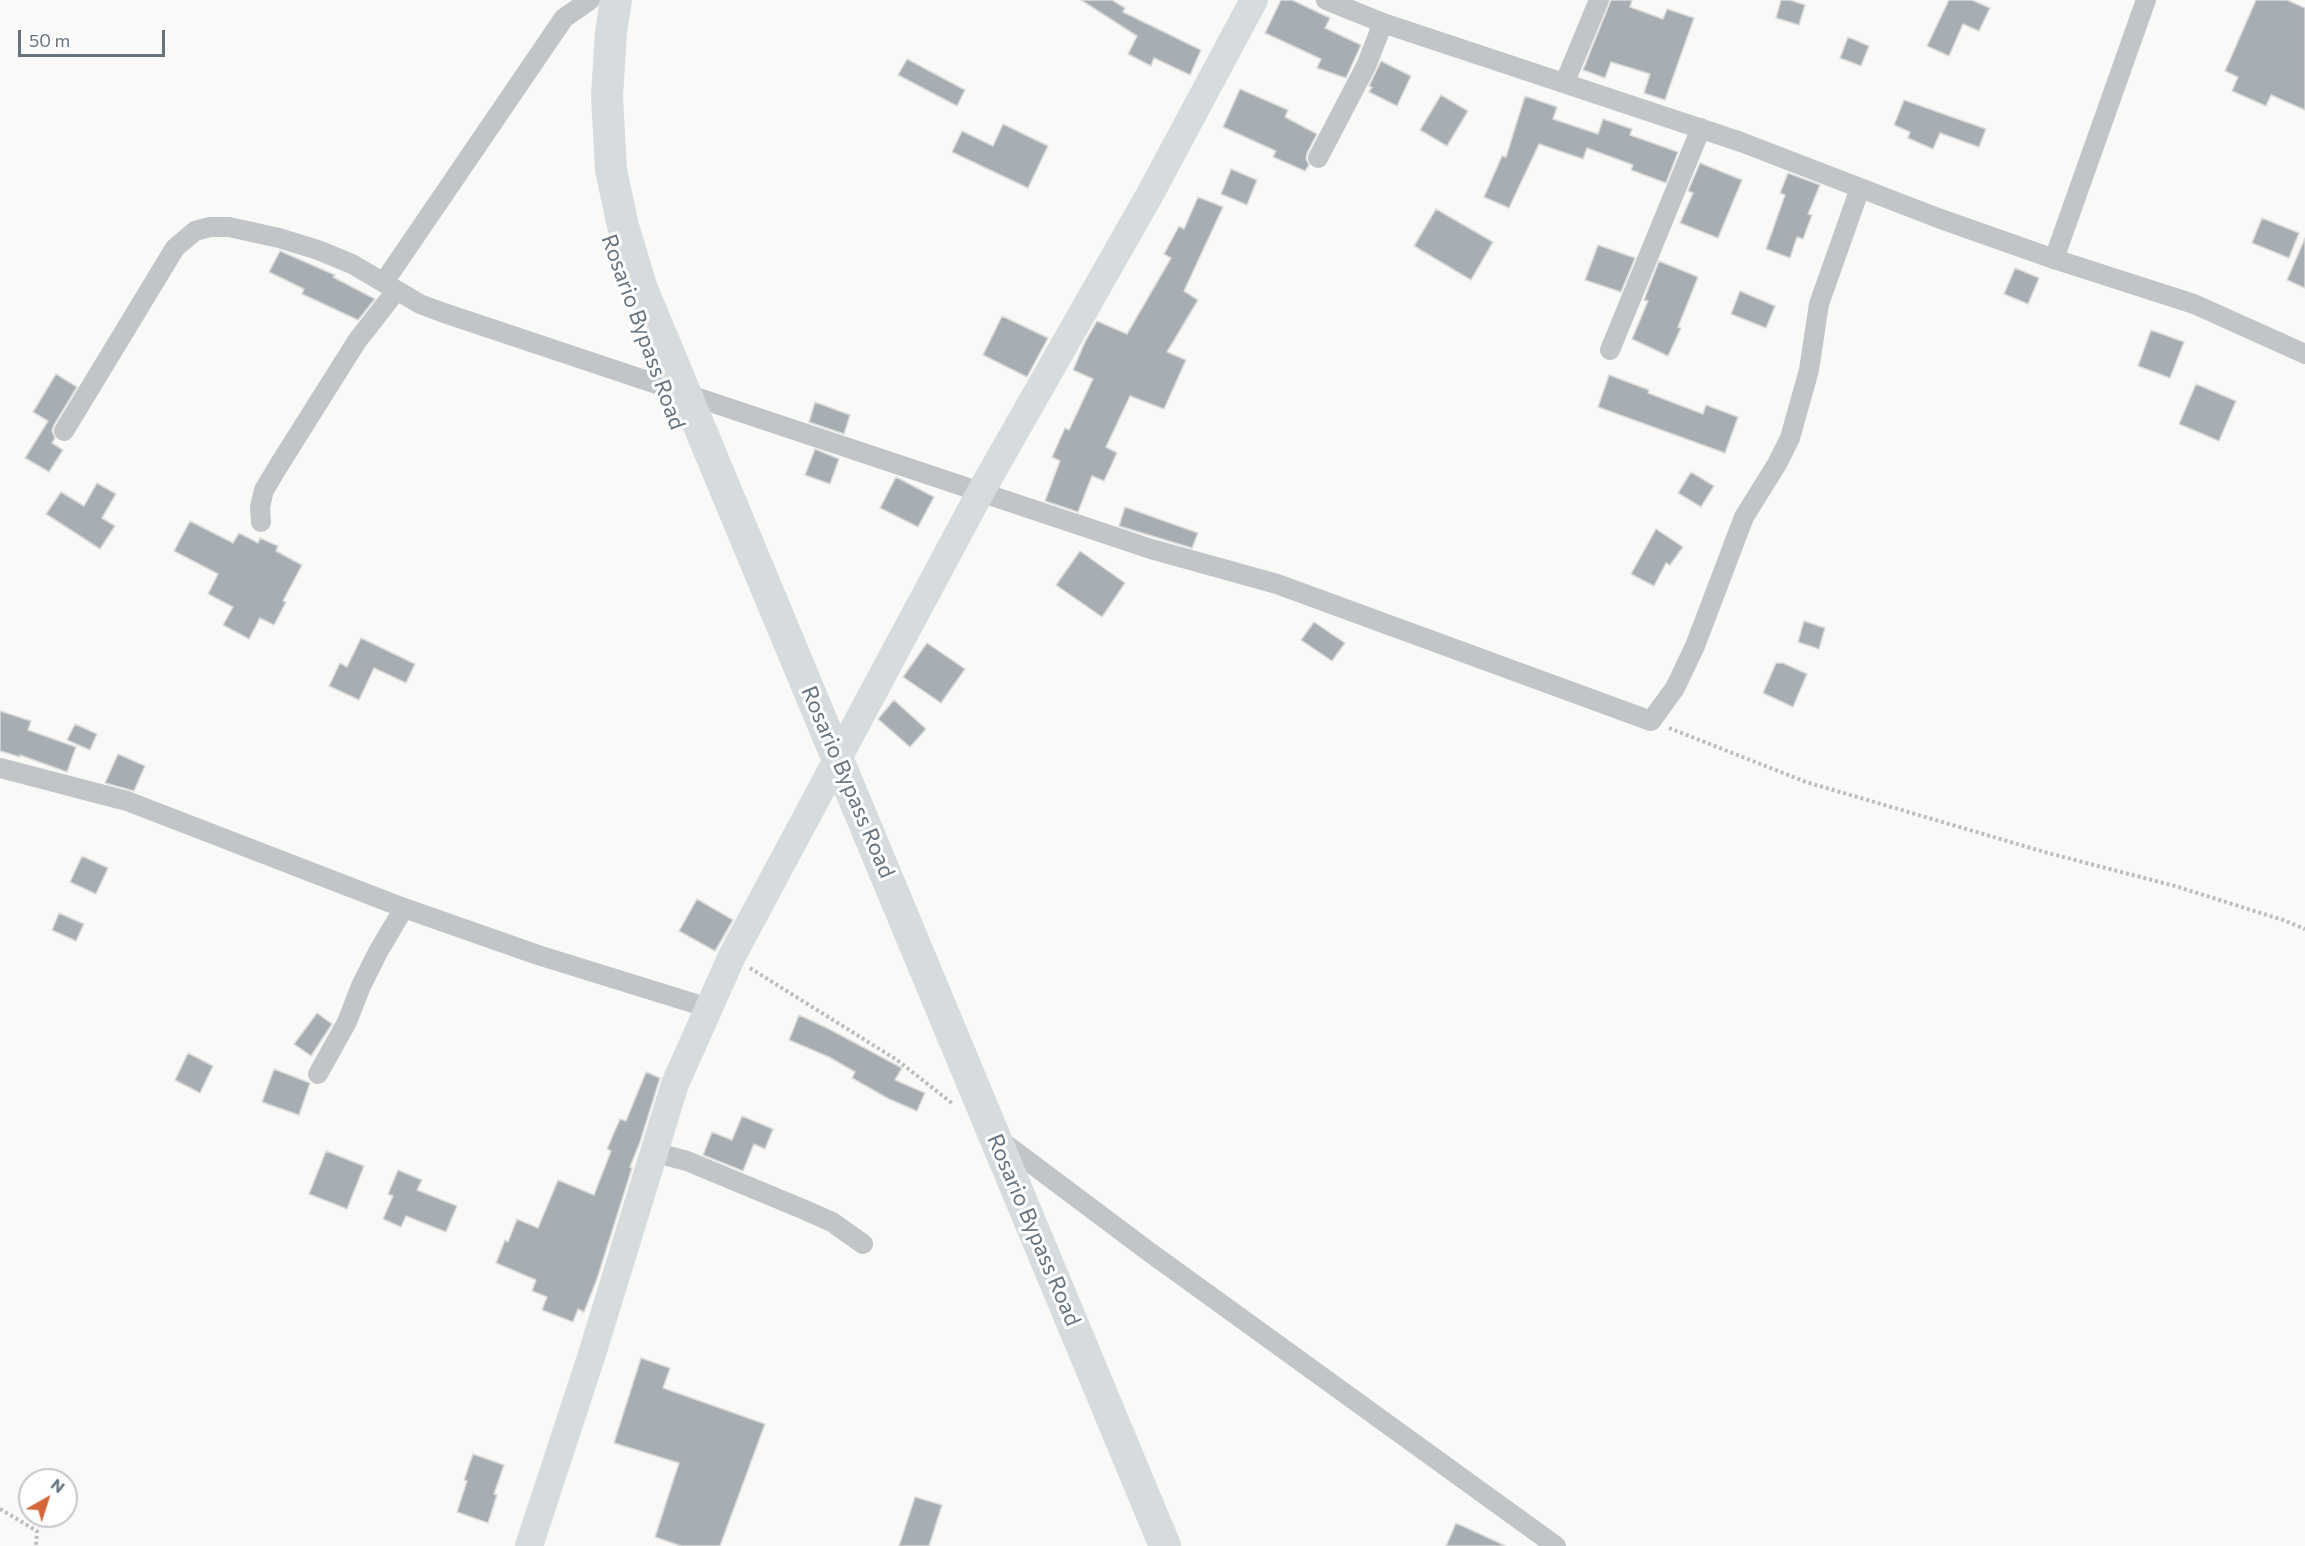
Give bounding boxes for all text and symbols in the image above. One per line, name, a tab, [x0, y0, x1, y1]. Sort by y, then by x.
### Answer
scale bar	[21, 18, 168, 56]
text: 50 m	[29, 29, 70, 51]
street label: Rosario Bypass Road	[595, 231, 691, 433]
street label: Rosario Bypass Road	[796, 682, 900, 882]
street label: Rosario Bypass Road	[982, 1130, 1086, 1330]
north arrow	[18, 1468, 78, 1528]
text: N	[48, 1474, 69, 1496]

